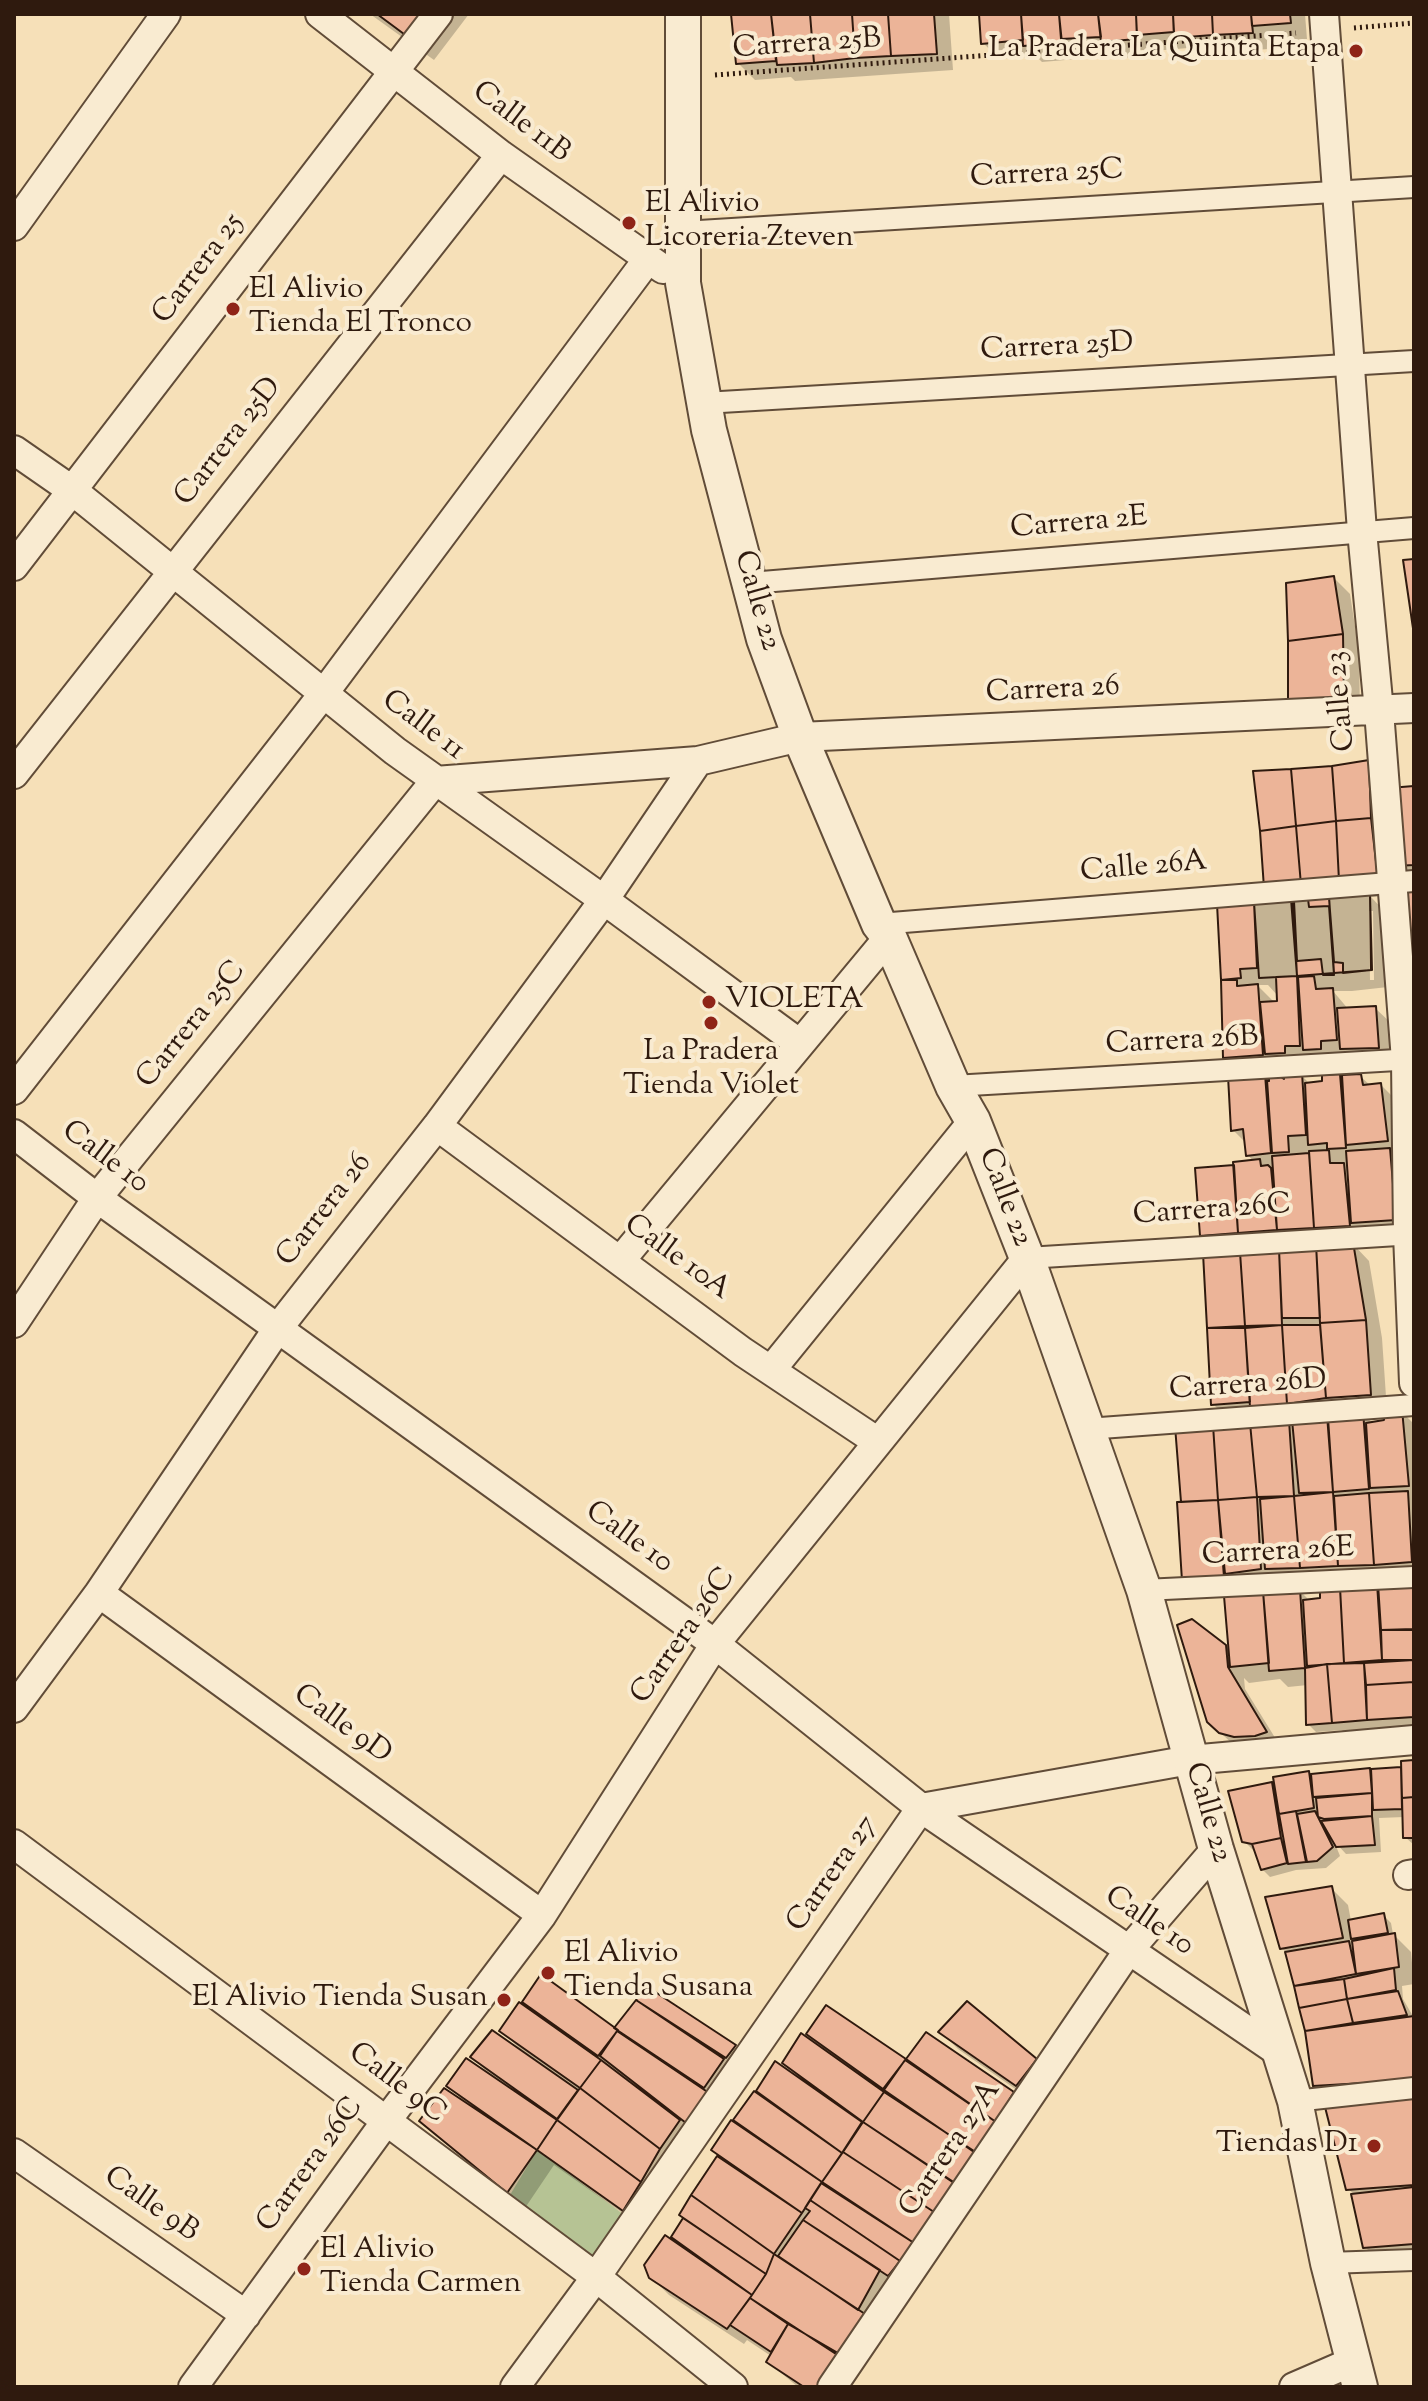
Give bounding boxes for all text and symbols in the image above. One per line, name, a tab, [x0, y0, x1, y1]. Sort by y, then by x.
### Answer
street label: Carrera 25B	[732, 23, 882, 69]
place label: La Pradera La Quinta Etapa	[989, 33, 1340, 69]
marker: La Pradera La Quinta Etapa	[1347, 42, 1365, 60]
street label: Calle 11B	[464, 75, 576, 173]
street label: Carrera 25C	[969, 154, 1125, 198]
place label: El Alivio Licoreria Zteven	[645, 188, 854, 258]
street label: Carrera 25	[147, 207, 253, 333]
marker: El Alivio Licoreria Zteven	[620, 214, 638, 232]
place label: El Alivio Tienda El Tronco	[249, 274, 472, 344]
marker: El Alivio Tienda El Tronco	[224, 300, 242, 318]
street label: Carrera 25D	[980, 327, 1134, 371]
street label: Carrera 25D	[169, 372, 291, 514]
street label: Carrera 2E	[1009, 501, 1149, 549]
street label: Calle 22	[724, 547, 786, 655]
street label: Calle 23	[1321, 649, 1365, 753]
street label: Carrera 26	[985, 671, 1121, 713]
street label: Calle 11	[373, 684, 471, 770]
street label: Calle 26A	[1079, 846, 1209, 892]
street label: Carrera 25C	[131, 955, 255, 1097]
place label: VIOLETA	[725, 984, 864, 1020]
marker: VIOLETA	[700, 993, 718, 1011]
marker: La Pradera Tienda Violet	[702, 1014, 720, 1032]
street label: Carrera 26B	[1105, 1021, 1259, 1065]
place label: La Pradera Tienda Violet	[623, 1036, 799, 1106]
street label: Calle 10	[53, 1114, 155, 1204]
street label: Calle 22	[968, 1144, 1038, 1252]
street label: Carrera 26	[271, 1147, 381, 1275]
street label: Carrera 26C	[1132, 1189, 1292, 1235]
street label: Calle 10A	[616, 1208, 736, 1310]
street label: Carrera 26D	[1168, 1364, 1328, 1410]
street label: Calle 10	[577, 1495, 679, 1583]
street label: Carrera 26E	[1201, 1532, 1355, 1576]
street label: Carrera 26C	[625, 1562, 745, 1712]
street label: Calle 9D	[285, 1678, 397, 1774]
street label: Calle 22	[1175, 1759, 1237, 1867]
street label: Carrera 27	[781, 1810, 887, 1940]
street label: Calle 10	[1096, 1880, 1200, 1966]
place label: El Alivio Tienda Susana	[564, 1938, 753, 2008]
marker: El Alivio Tienda Susana	[539, 1964, 557, 1982]
place label: El Alivio Tienda Susan	[192, 1982, 488, 2018]
marker: El Alivio Tienda Susan	[495, 1991, 513, 2009]
street label: Calle 9C	[340, 2037, 452, 2133]
street label: Carrera 27A	[893, 2075, 1011, 2225]
street label: Carrera 26C	[251, 2091, 373, 2241]
place label: Tiendas D1	[1216, 2128, 1358, 2164]
marker: Tiendas D1	[1365, 2137, 1383, 2155]
street label: Calle 9B	[95, 2160, 205, 2252]
place label: El Alivio Tienda Carmen	[320, 2234, 521, 2304]
marker: El Alivio Tienda Carmen	[295, 2260, 313, 2278]

